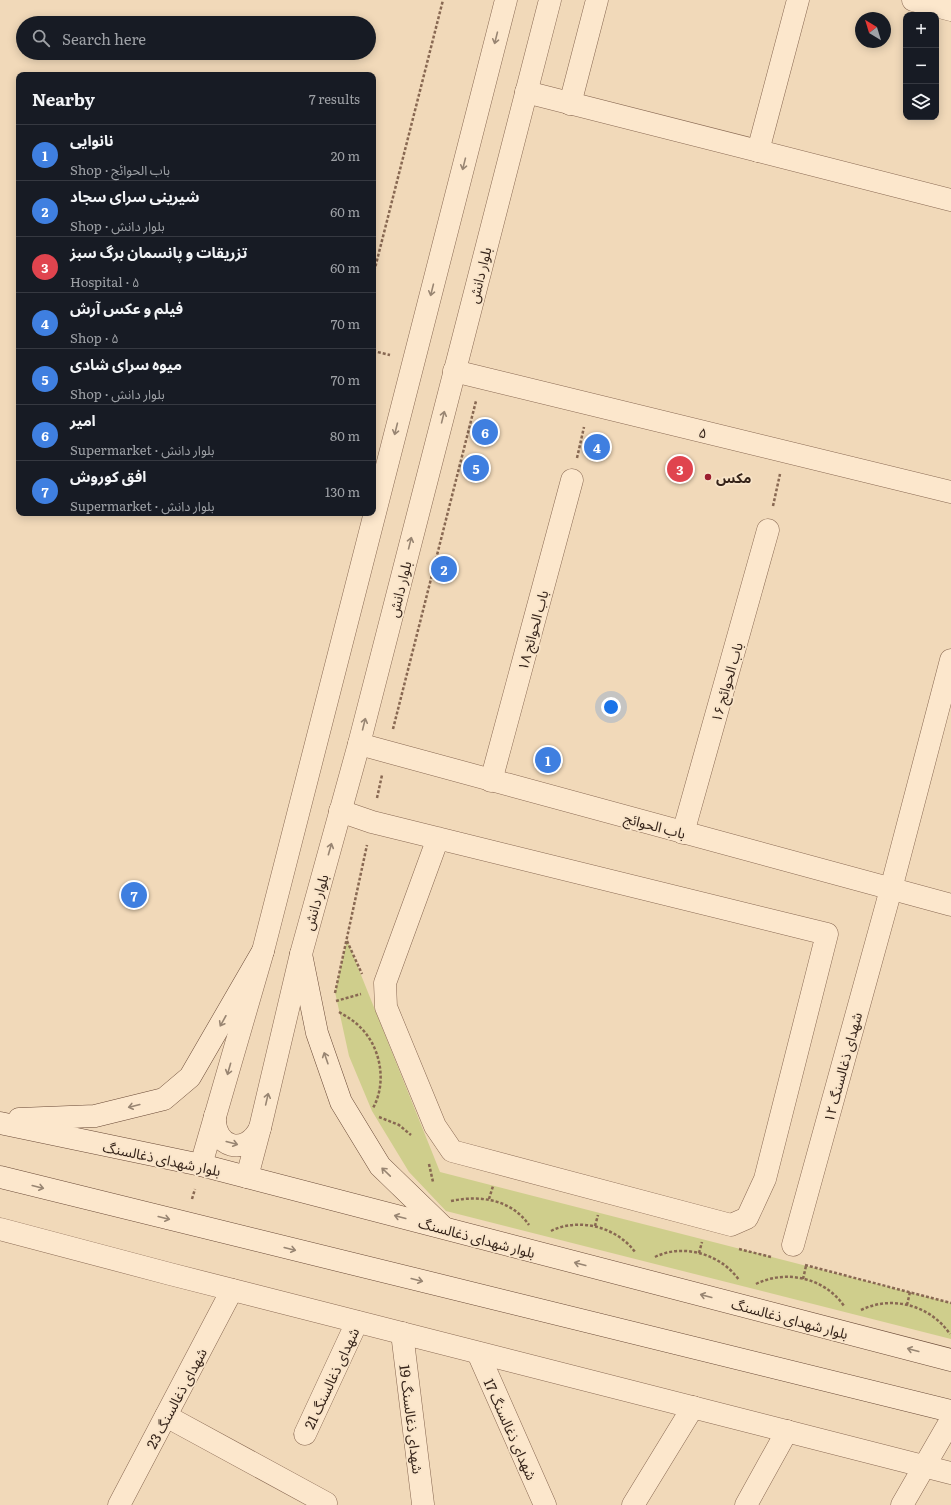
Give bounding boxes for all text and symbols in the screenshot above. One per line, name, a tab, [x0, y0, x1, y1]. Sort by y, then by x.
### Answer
north arrow	[855, 12, 891, 48]
map controls	[903, 12, 939, 120]
button: +	[903, 12, 939, 48]
search box	[16, 16, 376, 60]
icon: search	[30, 27, 52, 49]
text: Search here	[62, 27, 146, 50]
one-way arrow	[492, 31, 499, 44]
button: −	[903, 48, 939, 84]
button: layers	[903, 84, 939, 120]
text: Nearby	[32, 86, 95, 111]
text: 7 results	[309, 89, 360, 108]
text: نانوایی	[70, 128, 114, 151]
text: 1	[42, 146, 48, 165]
text: 20 m	[331, 146, 360, 165]
one-way arrow	[460, 157, 467, 170]
text: Shop · باب الحوائج	[70, 160, 170, 179]
text: شیرینی سرای سجاد	[70, 184, 199, 207]
text: 2	[42, 202, 48, 221]
text: 60 m	[330, 202, 360, 221]
text: Shop · بلوار دانش	[70, 216, 165, 235]
text: تزریقات و پانسمان برگ سبز	[70, 240, 247, 263]
street label: بلوار دانش	[462, 245, 496, 305]
text: 3	[41, 258, 49, 277]
text: 60 m	[330, 258, 360, 277]
text: Hospital · ۵	[70, 272, 140, 291]
one-way arrow	[428, 283, 435, 296]
text: فیلم و عکس آرش	[70, 296, 183, 319]
text: 4	[41, 314, 49, 333]
text: 70 m	[331, 314, 360, 333]
text: Shop · ۵	[70, 328, 119, 347]
text: میوه سرای شادی	[70, 352, 182, 375]
text: 5	[41, 370, 49, 389]
text: 70 m	[331, 370, 360, 389]
text: Shop · بلوار دانش	[70, 384, 165, 403]
text: امیر	[70, 408, 96, 431]
one-way arrow	[439, 411, 447, 424]
pin: 6	[472, 417, 498, 447]
street label: ۵	[697, 421, 709, 443]
one-way arrow	[392, 422, 399, 435]
text: 6	[41, 426, 49, 445]
text: 80 m	[330, 426, 360, 445]
pin: 4	[584, 432, 610, 462]
text: Supermarket · بلوار دانش	[70, 440, 214, 459]
pin: 5	[463, 453, 489, 483]
pin: 3	[667, 454, 693, 484]
text: افق کوروش	[70, 464, 146, 487]
place label: مکس	[716, 467, 751, 487]
marker: مکس	[703, 472, 713, 482]
text: 7	[41, 482, 49, 501]
text: 130 m	[325, 482, 360, 501]
text: Supermarket · بلوار دانش	[70, 496, 214, 515]
one-way arrow	[407, 537, 415, 550]
pin: 2	[431, 554, 457, 584]
street label: بلوار دانش	[382, 559, 416, 619]
street label: باب الحوائج ۱۸	[512, 588, 554, 673]
street label: باب الحوائج ۱۶	[705, 640, 749, 725]
your location	[601, 697, 621, 717]
one-way arrow	[361, 717, 369, 730]
pin: 1	[535, 745, 561, 775]
street label: باب الحوائج	[621, 807, 688, 845]
one-way arrow	[327, 843, 334, 856]
street label: بلوار دانش	[297, 871, 333, 932]
pin: 7	[121, 880, 147, 910]
street label: شهدای ذغالسنگ ۱۲	[818, 1010, 866, 1124]
one-way arrow	[218, 1015, 226, 1027]
one-way arrow	[321, 1052, 329, 1064]
one-way arrow	[225, 1062, 232, 1075]
one-way arrow	[264, 1092, 272, 1105]
one-way arrow	[128, 1103, 141, 1111]
street label: بلوار شهدای ذغالسنگ	[101, 1136, 223, 1180]
one-way arrow	[225, 1140, 238, 1148]
one-way arrow	[381, 1167, 391, 1177]
one-way arrow	[31, 1183, 44, 1191]
street label: بلوار شهدای ذغالسنگ	[416, 1212, 538, 1262]
one-way arrow	[394, 1213, 407, 1220]
one-way arrow	[157, 1214, 170, 1222]
one-way arrow	[284, 1245, 297, 1253]
one-way arrow	[574, 1259, 587, 1267]
one-way arrow	[410, 1276, 423, 1284]
one-way arrow	[700, 1292, 713, 1299]
street label: بلوار شهدای ذغالسنگ	[729, 1293, 851, 1343]
street label: شهدای ذغالسنگ 21	[299, 1324, 363, 1432]
street label: شهدای ذغالسنگ 23	[141, 1344, 211, 1452]
one-way arrow	[907, 1346, 920, 1353]
street label: شهدای ذغالسنگ 19	[395, 1363, 429, 1475]
street label: شهدای ذغالسنگ 17	[480, 1375, 542, 1483]

